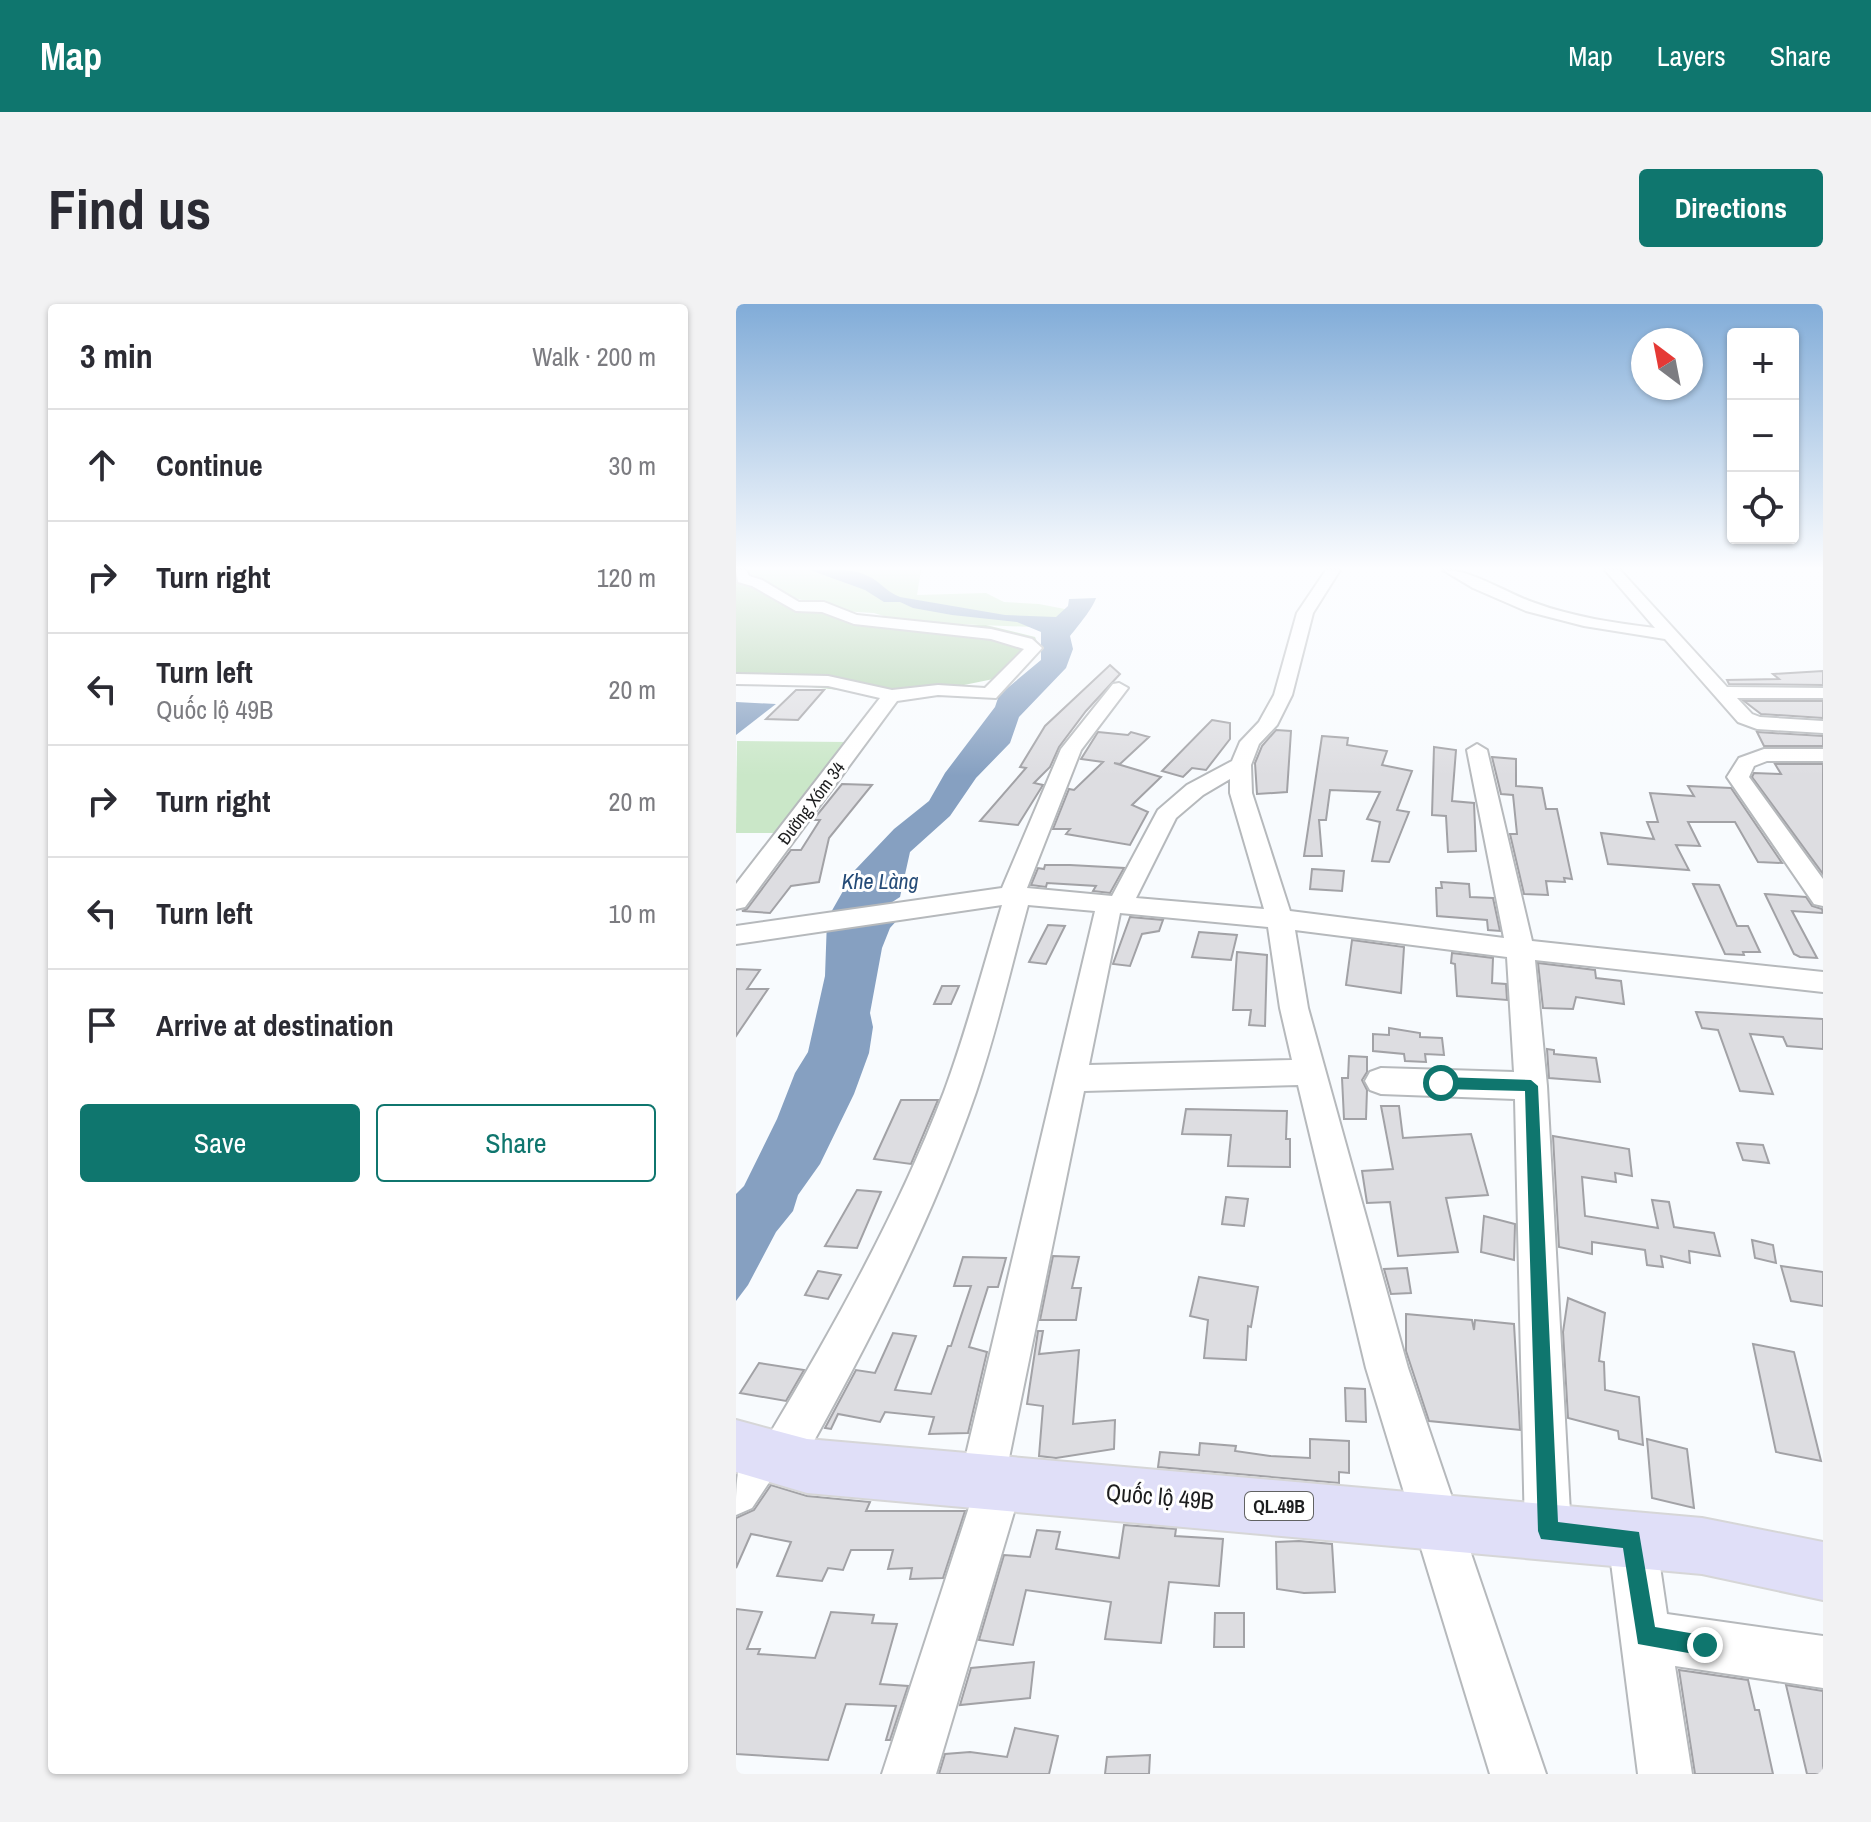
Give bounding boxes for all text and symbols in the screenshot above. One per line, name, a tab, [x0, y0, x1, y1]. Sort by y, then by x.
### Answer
text: Map	[40, 31, 102, 82]
text: Map	[1568, 37, 1613, 75]
text: Layers	[1657, 37, 1726, 75]
text: Share	[1770, 37, 1831, 75]
button: Directions	[1639, 169, 1823, 247]
text: Find us	[48, 171, 211, 246]
north arrow	[1631, 328, 1703, 400]
map controls	[1727, 328, 1799, 544]
button: +	[1727, 328, 1799, 400]
text: 3 min	[80, 333, 153, 379]
text: Walk · 200 m	[532, 339, 656, 374]
button: −	[1727, 400, 1799, 472]
icon: ahead	[80, 443, 124, 487]
text: Continue	[156, 445, 263, 485]
text: 30 m	[609, 448, 656, 483]
button: locate	[1727, 472, 1799, 544]
icon: right	[80, 555, 124, 599]
text: Turn right	[156, 557, 270, 597]
text: 120 m	[597, 560, 656, 595]
text: Turn left	[156, 652, 253, 692]
icon: left	[80, 667, 124, 711]
text: 20 m	[609, 672, 656, 707]
text: Quốc lộ 49B	[156, 692, 273, 727]
street label: Đường Xóm 34	[771, 756, 851, 850]
icon: right	[80, 779, 124, 823]
text: Turn right	[156, 781, 270, 821]
text: 20 m	[609, 784, 656, 819]
water label: Khe Làng	[841, 866, 919, 896]
icon: left	[80, 891, 124, 935]
text: Turn left	[156, 893, 253, 933]
text: 10 m	[609, 896, 656, 931]
icon: arrive	[80, 1003, 124, 1047]
text: Arrive at destination	[156, 1005, 394, 1045]
route start	[1423, 1065, 1459, 1101]
button: Save	[80, 1104, 360, 1182]
button: Share	[376, 1104, 656, 1182]
street label: Quốc lộ 49B	[1105, 1475, 1215, 1517]
road number: QL.49B	[1245, 1492, 1313, 1520]
route end	[1687, 1627, 1723, 1663]

